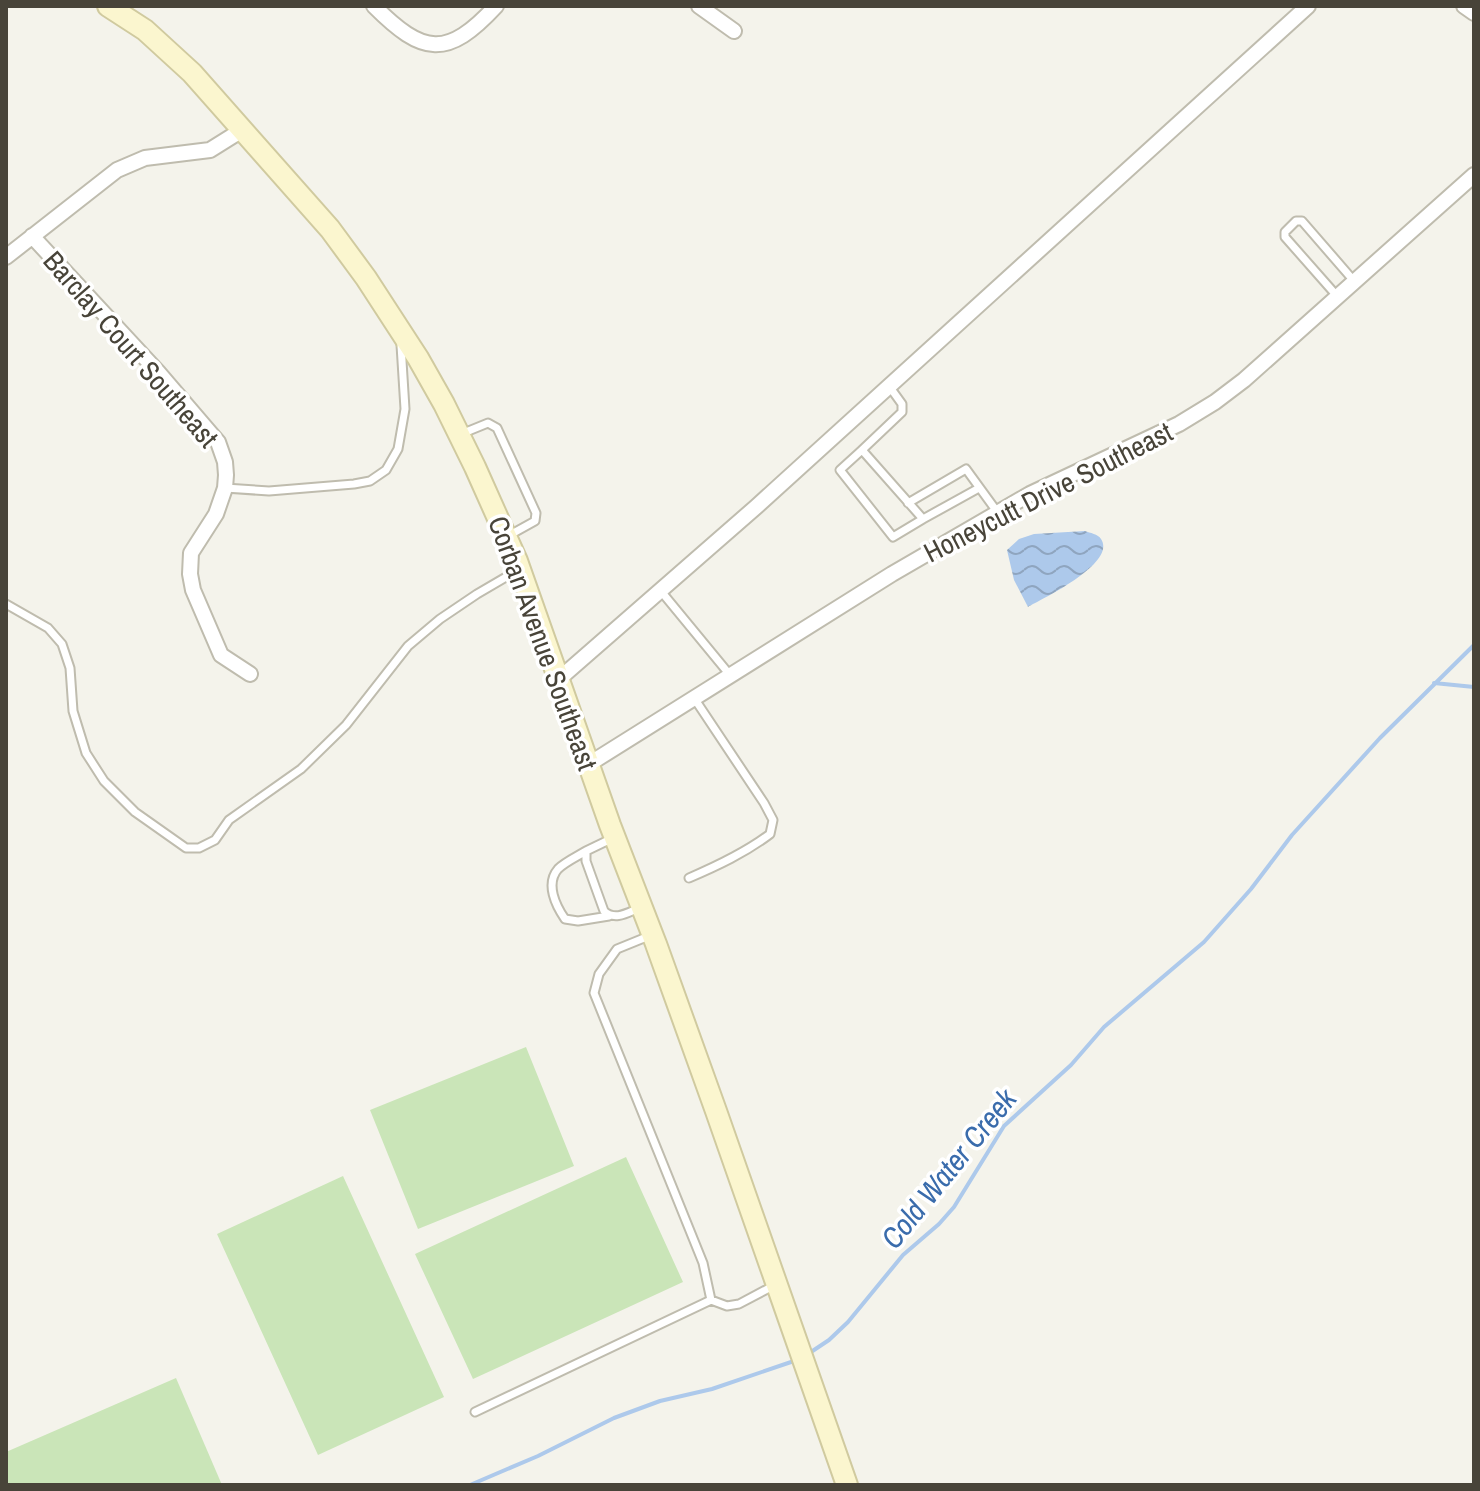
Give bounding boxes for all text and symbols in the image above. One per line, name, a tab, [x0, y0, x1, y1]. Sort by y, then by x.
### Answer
street label: Barclay Court Southeast	[35, 243, 227, 455]
street label: Honeycutt Drive Southeast	[917, 413, 1179, 571]
street label: Corban Avenue Southeast	[479, 511, 607, 775]
water label: Cold Water Creek	[871, 1079, 1026, 1257]

